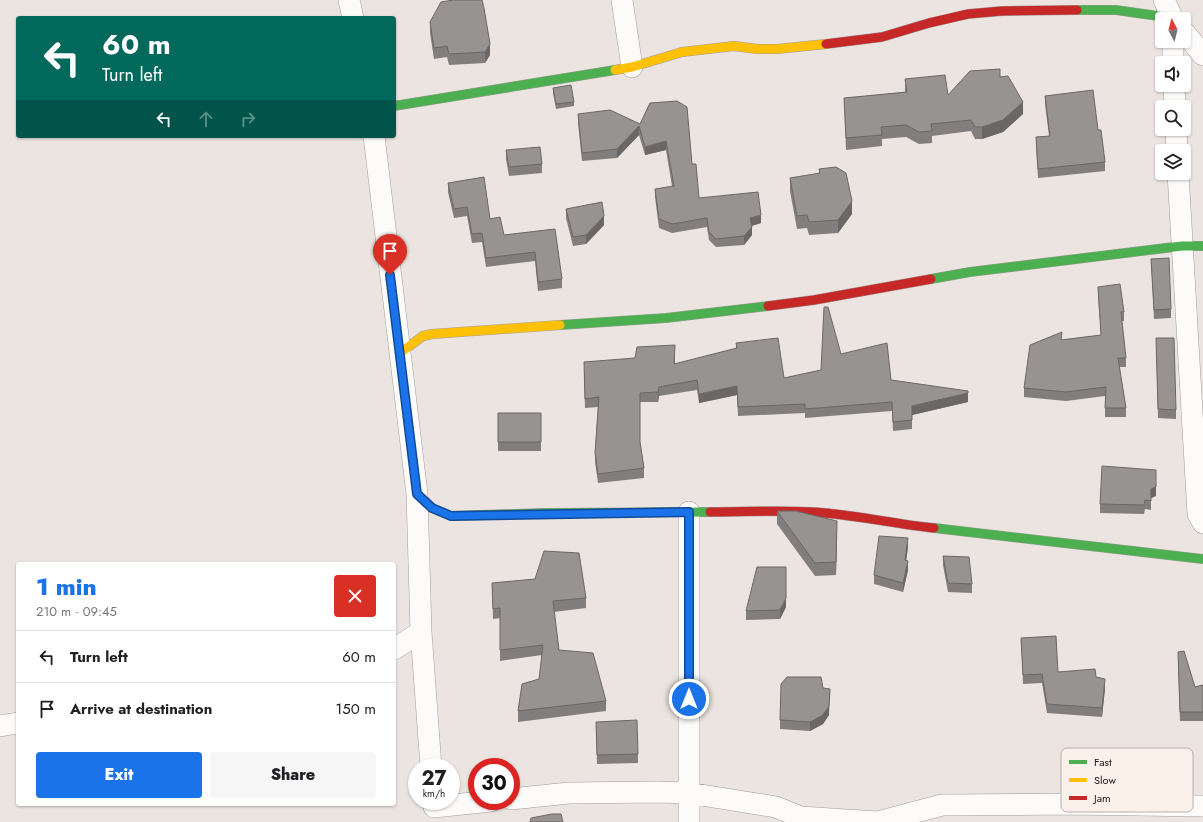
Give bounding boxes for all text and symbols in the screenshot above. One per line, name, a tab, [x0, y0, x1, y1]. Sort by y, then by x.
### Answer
north arrow	[1155, 12, 1191, 48]
map controls	[1155, 12, 1191, 180]
text: 60 m	[102, 24, 171, 65]
icon: left	[36, 32, 88, 84]
button: sound	[1155, 56, 1191, 92]
text: Turn left	[102, 62, 162, 88]
button: search	[1155, 100, 1191, 136]
icon: left	[153, 108, 175, 130]
icon: ahead	[195, 108, 217, 130]
icon: right	[237, 108, 259, 130]
button: layers	[1155, 144, 1191, 180]
pin	[373, 234, 407, 275]
icon: arrive	[379, 240, 401, 262]
text: 1 min	[36, 569, 97, 604]
button: close	[334, 575, 376, 617]
text: 210 m · 09:45	[36, 602, 117, 621]
icon: left	[36, 646, 58, 668]
text: Turn left	[70, 646, 128, 668]
text: 60 m	[342, 646, 376, 668]
position arrow	[668, 678, 710, 720]
icon: arrive	[36, 698, 58, 720]
text: Arrive at destination	[70, 698, 212, 720]
text: 150 m	[336, 698, 376, 720]
legend	[1061, 748, 1193, 812]
button: Exit	[36, 752, 202, 798]
button: Share	[210, 752, 376, 798]
text: Fast	[1094, 754, 1112, 770]
speed limit sign: 30	[468, 758, 520, 810]
text: 27	[421, 764, 447, 793]
text: Slow	[1094, 772, 1116, 788]
text: km/h	[423, 786, 445, 801]
text: Jam	[1092, 790, 1111, 806]

